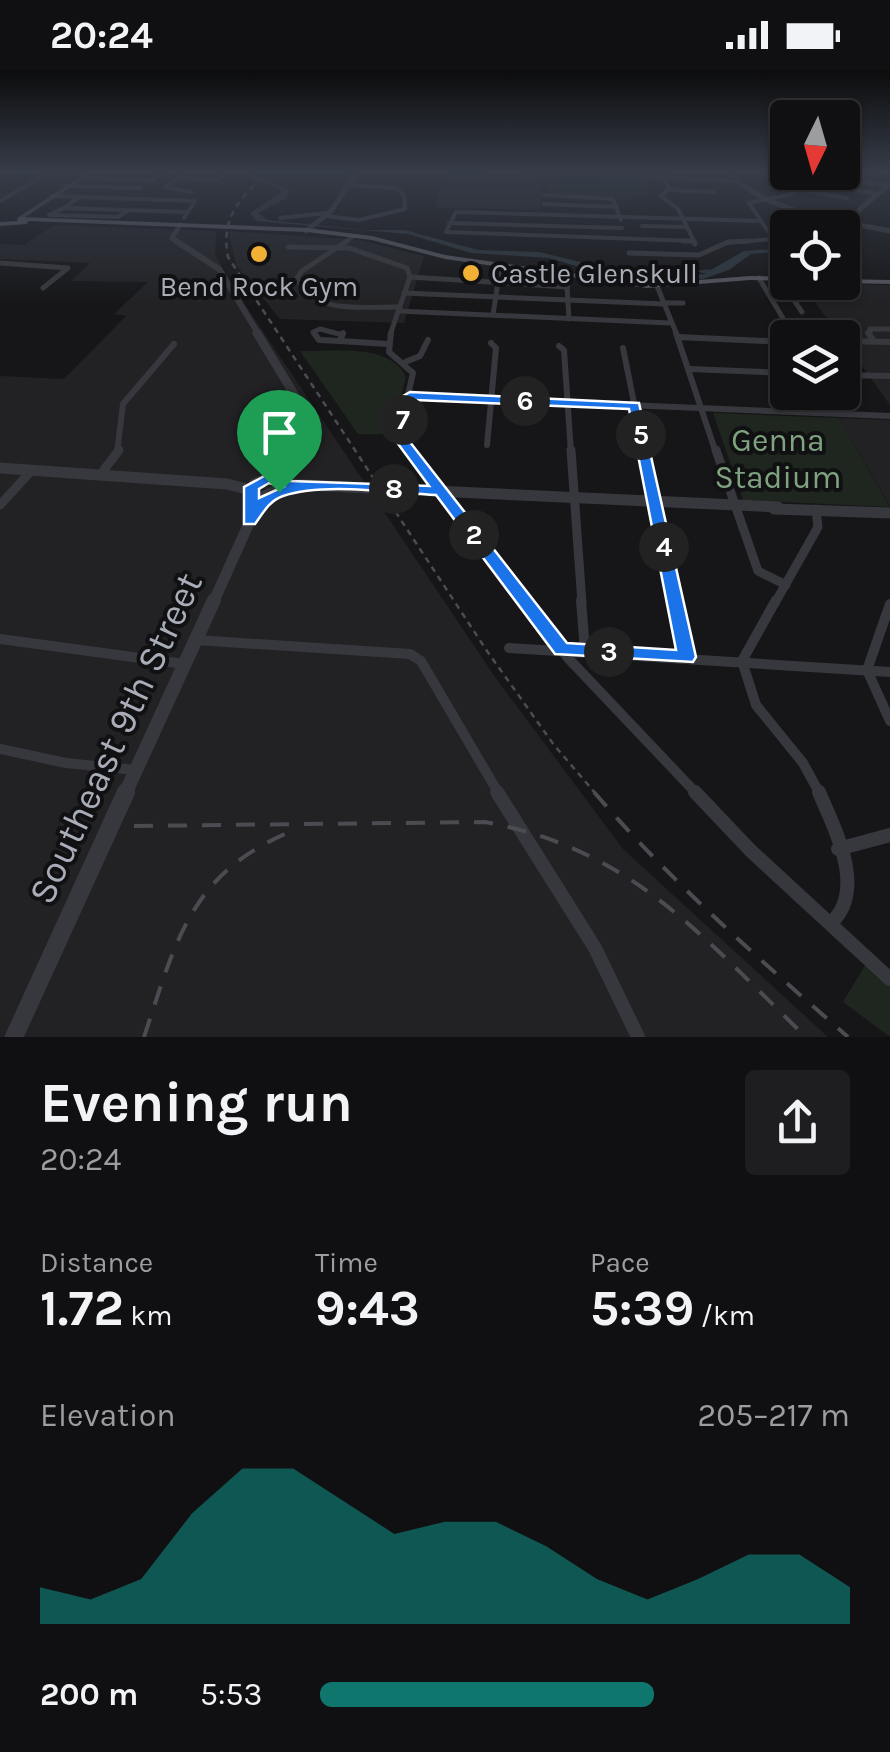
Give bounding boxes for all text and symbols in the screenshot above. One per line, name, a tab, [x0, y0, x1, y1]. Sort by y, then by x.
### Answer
text: 20:24	[50, 13, 153, 58]
north arrow	[770, 100, 860, 190]
map controls	[770, 100, 860, 410]
button: locate	[770, 210, 860, 300]
marker: Bend Rock Gym	[248, 243, 270, 265]
place label: Castle Glenskull	[491, 257, 698, 290]
marker: Castle Glenskull	[460, 262, 482, 284]
place label: Bend Rock Gym	[160, 270, 358, 303]
button: layers	[770, 320, 860, 410]
pin: 6	[500, 376, 550, 426]
text: 6	[517, 384, 534, 417]
pin	[237, 390, 322, 493]
pin: 7	[378, 395, 428, 445]
text: 7	[396, 403, 410, 436]
icon: arrive	[252, 405, 307, 460]
pin: 5	[616, 410, 666, 460]
text: 5	[633, 418, 649, 451]
park label: Genna Stadium	[715, 422, 841, 496]
pin: 8	[369, 464, 419, 514]
text: 8	[385, 472, 403, 505]
pin: 2	[449, 510, 499, 560]
text: 2	[466, 518, 482, 551]
pin: 4	[639, 522, 689, 572]
text: 4	[656, 530, 672, 563]
street label: Southeast 9th Street	[19, 565, 212, 911]
pin: 3	[584, 627, 634, 677]
text: 3	[600, 635, 618, 668]
button: share	[745, 1070, 850, 1175]
text: Evening run	[40, 1071, 353, 1135]
text: 20:24	[40, 1141, 121, 1178]
text: Distance	[40, 1246, 153, 1279]
text: Time	[315, 1246, 378, 1279]
text: Pace	[590, 1246, 650, 1279]
text: 1.72	[40, 1279, 124, 1338]
text: 9:43	[315, 1279, 420, 1338]
text: 5:39	[590, 1279, 694, 1338]
text: km	[124, 1299, 172, 1332]
text: /km	[694, 1299, 755, 1332]
text: Elevation	[40, 1397, 175, 1434]
text: 205–217 m	[698, 1397, 850, 1434]
text: 200 m	[40, 1676, 138, 1713]
text: 5:53	[200, 1676, 262, 1713]

